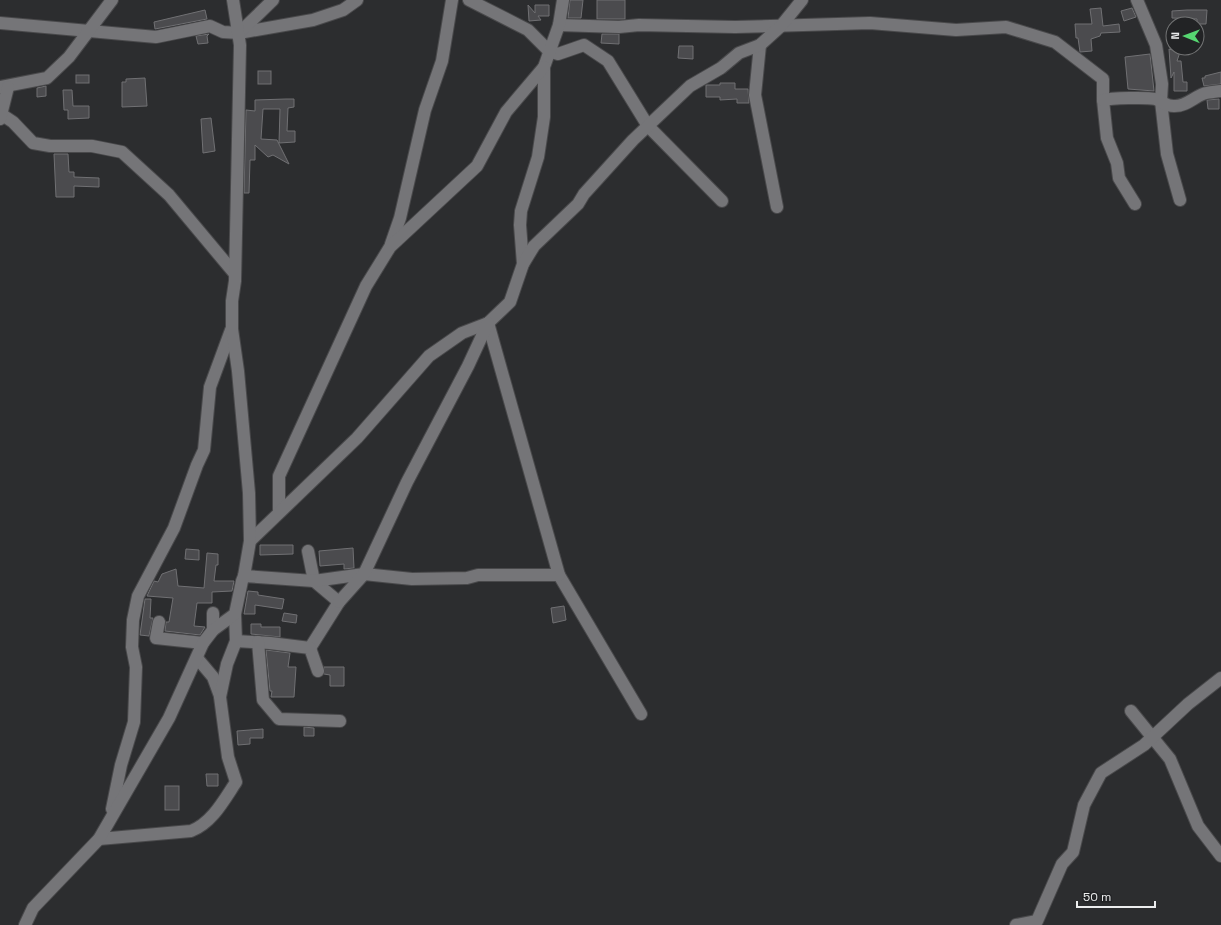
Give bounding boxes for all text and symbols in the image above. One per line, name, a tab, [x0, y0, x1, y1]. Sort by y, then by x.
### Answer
north arrow	[1165, 16, 1205, 56]
text: N	[1168, 32, 1182, 40]
scale bar	[1077, 883, 1155, 909]
text: 50 m	[1083, 889, 1111, 905]

